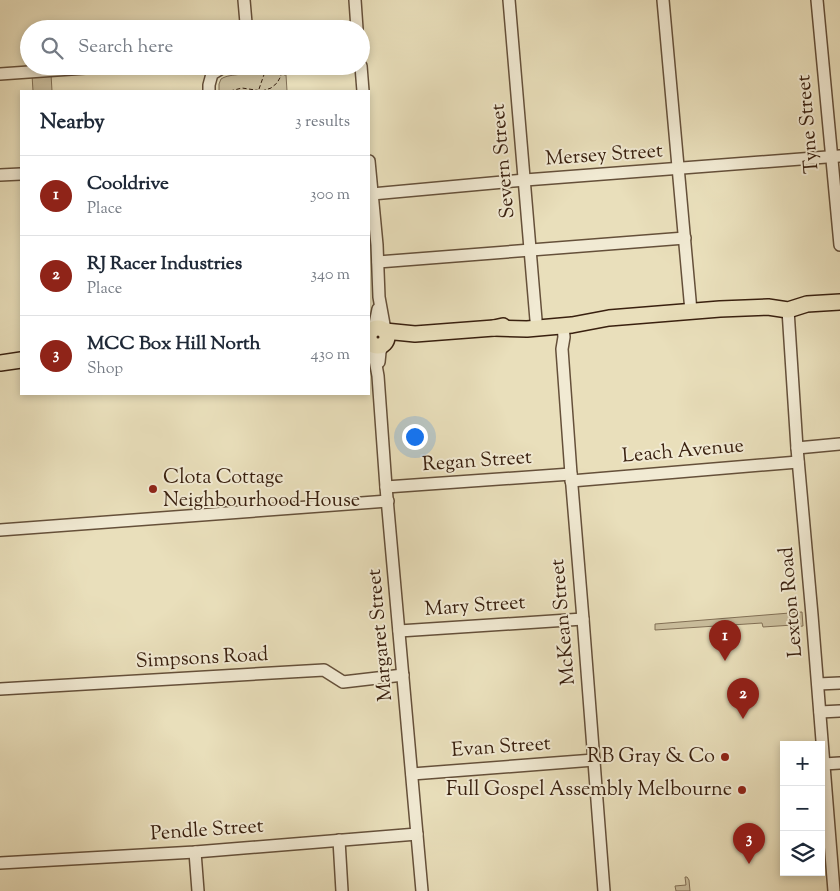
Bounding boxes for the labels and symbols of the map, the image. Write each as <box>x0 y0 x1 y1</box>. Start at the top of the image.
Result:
street label: Tyne Street <box>790 73 828 175</box>
street label: Severn Street <box>485 102 523 220</box>
street label: Mersey Street <box>544 137 664 175</box>
your location <box>402 424 428 450</box>
street label: Leach Avenue <box>621 432 745 472</box>
street label: Regan Street <box>421 444 533 480</box>
place label: Clota Cottage Neighbourhood House <box>163 464 360 516</box>
marker: Clota Cottage Neighbourhood House <box>147 483 159 495</box>
street label: Lexton Road <box>773 546 811 658</box>
street label: McKean Street <box>544 557 584 687</box>
street label: Margaret Street <box>361 567 401 703</box>
street label: Mary Street <box>424 589 526 625</box>
pin: 1 <box>709 620 741 661</box>
street label: Simpsons Road <box>135 641 269 677</box>
pin: 2 <box>727 678 759 719</box>
street label: Evan Street <box>450 730 552 766</box>
place label: RB Gray & Co <box>587 743 715 772</box>
marker: RB Gray & Co <box>719 751 731 763</box>
place label: Full Gospel Assembly Melbourne <box>446 776 732 805</box>
marker: Full Gospel Assembly Melbourne <box>736 784 748 796</box>
street label: Pendle Street <box>149 813 265 849</box>
pin: 3 <box>733 823 765 864</box>

